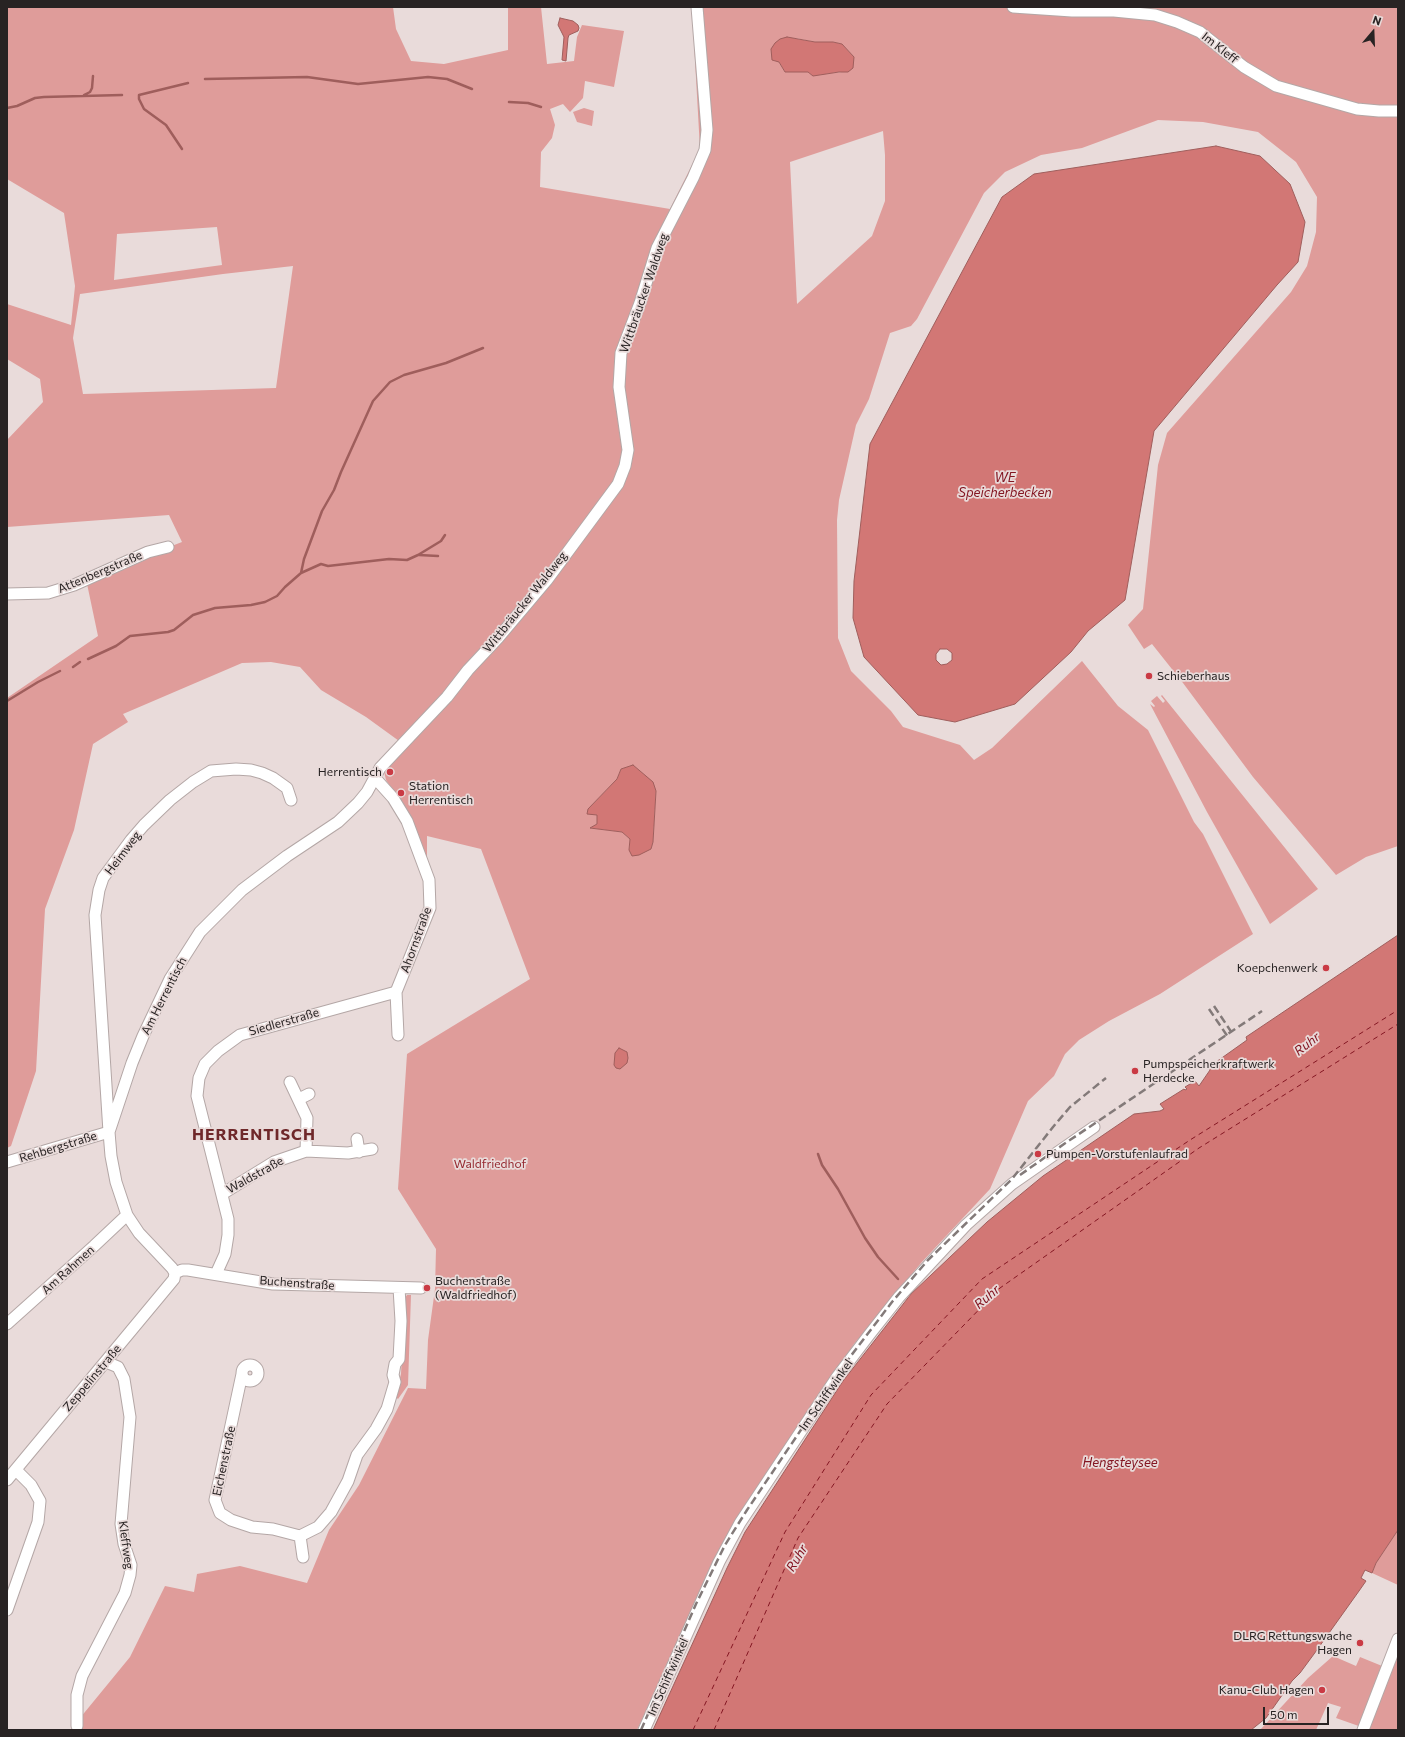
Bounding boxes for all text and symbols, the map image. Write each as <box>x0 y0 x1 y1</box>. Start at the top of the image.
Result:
north arrow <box>1353 12 1393 52</box>
text: N <box>1371 13 1383 28</box>
street label: Im Kleff <box>1199 29 1241 67</box>
street label: Wittbräucker Waldweg <box>617 231 671 355</box>
water label: WE Speicherbecken <box>958 470 1052 501</box>
street label: Attenbergstraße <box>56 548 144 596</box>
street label: Wittbräucker Waldweg <box>480 549 570 655</box>
place label: Schieberhaus <box>1157 669 1230 683</box>
marker: Schieberhaus <box>1144 671 1154 681</box>
place label: Herrentisch <box>318 765 382 779</box>
marker: Herrentisch <box>385 767 395 777</box>
place label: Station Herrentisch <box>409 779 473 807</box>
marker: Station Herrentisch <box>396 788 406 798</box>
street label: Heimweg <box>102 828 144 878</box>
street label: Ahornstraße <box>397 905 435 975</box>
street label: Am Herrentisch <box>138 955 190 1037</box>
place label: Koepchenwerk <box>1237 961 1318 975</box>
marker: Koepchenwerk <box>1321 963 1331 973</box>
street label: Siedlerstraße <box>247 1005 321 1039</box>
water label: Ruhr <box>1291 1029 1323 1059</box>
place label: Pumpspeicherkraftwerk Herdecke <box>1143 1057 1275 1085</box>
marker: Pumpspeicherkraftwerk Herdecke <box>1130 1066 1140 1076</box>
district label: HERRENTISCH <box>192 1125 316 1145</box>
street label: Rehbergstraße <box>17 1128 99 1166</box>
place label: Pumpen-Vorstufenlaufrad <box>1046 1147 1188 1161</box>
marker: Pumpen-Vorstufenlaufrad <box>1033 1149 1043 1159</box>
street label: Waldstraße <box>224 1153 286 1197</box>
park label: Waldfriedhof <box>454 1157 526 1171</box>
street label: Am Rahmen <box>39 1243 97 1297</box>
street label: Buchenstraße <box>259 1273 335 1293</box>
place label: Buchenstraße (Waldfriedhof) <box>435 1274 517 1302</box>
water label: Ruhr <box>971 1282 1003 1312</box>
marker: Buchenstraße (Waldfriedhof) <box>422 1283 432 1293</box>
street label: Zeppelinstraße <box>60 1342 124 1414</box>
street label: Im Schiffwinkel <box>796 1357 856 1433</box>
street label: Eichenstraße <box>210 1425 238 1497</box>
water label: Hengsteysee <box>1082 1455 1158 1471</box>
street label: Kleffweg <box>115 1520 137 1570</box>
water label: Ruhr <box>783 1542 811 1574</box>
place label: DLRG Rettungswache Hagen <box>1233 1629 1352 1657</box>
street label: Im Schiffwinkel <box>644 1636 692 1718</box>
marker: DLRG Rettungswache Hagen <box>1355 1638 1365 1648</box>
place label: Kanu-Club Hagen <box>1219 1683 1314 1697</box>
marker: Kanu-Club Hagen <box>1317 1685 1327 1695</box>
scale bar <box>1265 1699 1331 1725</box>
text: 50 m <box>1270 1707 1298 1721</box>

